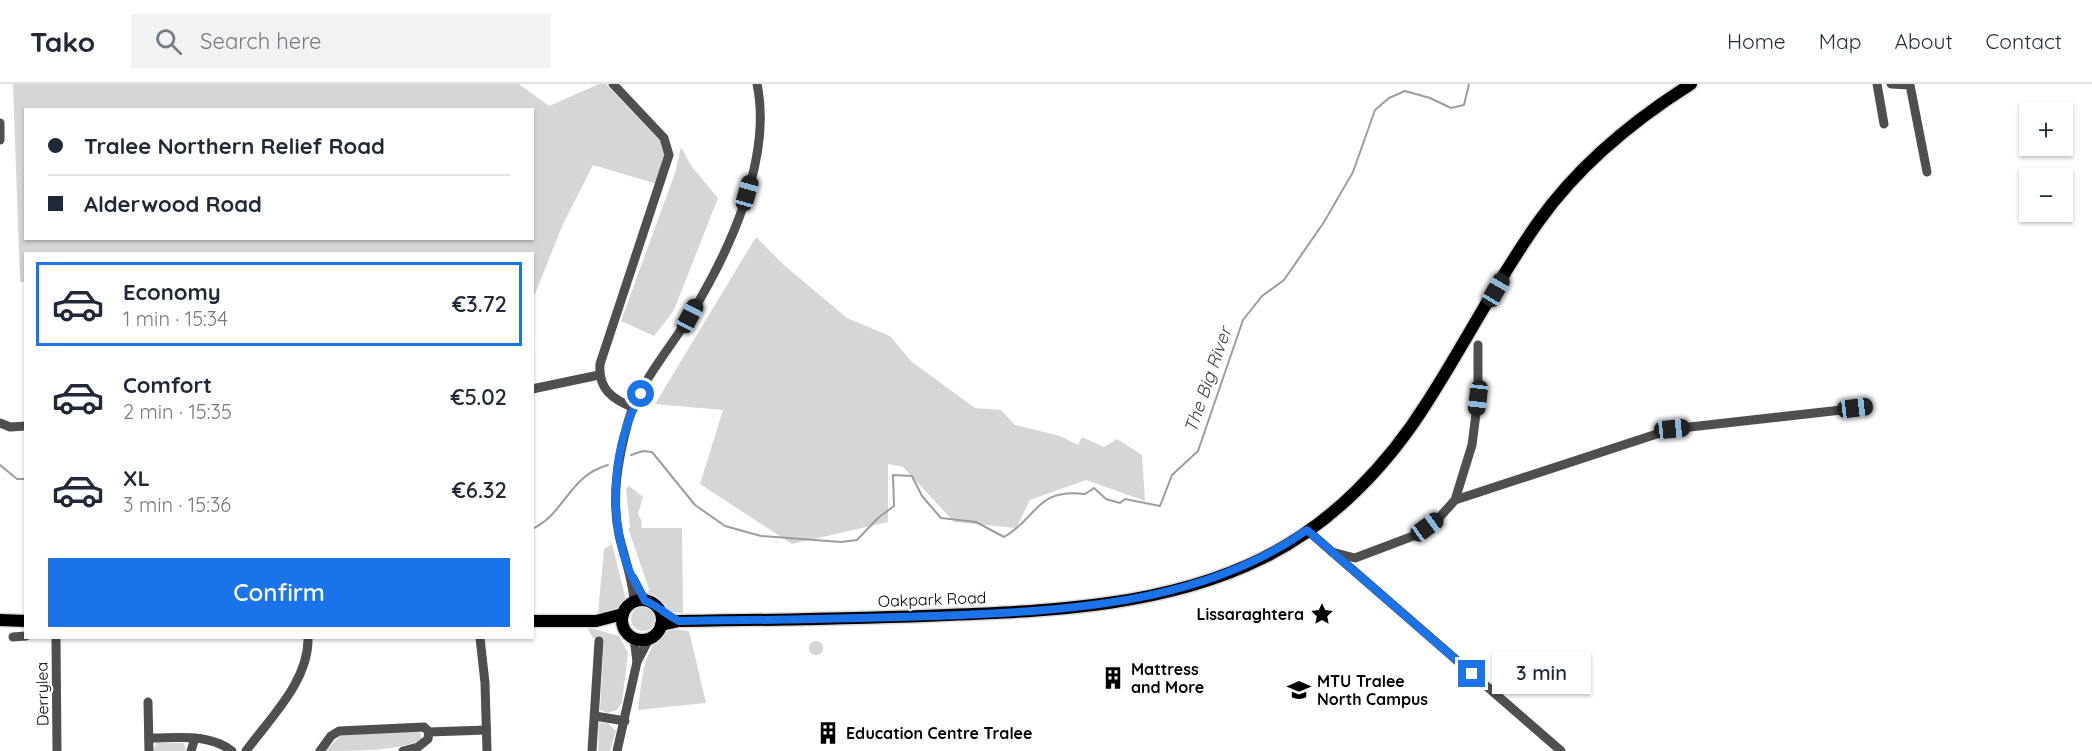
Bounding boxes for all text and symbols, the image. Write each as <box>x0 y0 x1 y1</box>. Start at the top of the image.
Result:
search box <box>131 14 551 68</box>
text: Tako <box>30 24 95 59</box>
icon: search <box>152 25 185 58</box>
text: Search here <box>200 27 322 55</box>
text: Home <box>1727 28 1786 54</box>
text: Map <box>1819 28 1862 54</box>
text: About <box>1895 28 1953 54</box>
text: Contact <box>1986 28 2062 54</box>
map controls <box>2019 102 2073 222</box>
button: + <box>2019 102 2073 156</box>
text: Tralee Northern Relief Road <box>84 132 385 160</box>
button: − <box>2019 168 2073 222</box>
car <box>733 173 761 213</box>
text: Alderwood Road <box>84 190 262 218</box>
car <box>1479 270 1513 310</box>
icon: car <box>51 277 105 331</box>
text: Economy <box>123 278 221 306</box>
text: €3.72 <box>452 290 507 318</box>
car <box>674 296 706 336</box>
text: 1 min · 15:34 <box>123 306 228 331</box>
water label: The Big River <box>1179 322 1237 436</box>
icon: car <box>51 370 105 424</box>
text: Comfort <box>123 371 212 399</box>
car <box>1467 379 1489 417</box>
route start <box>627 380 654 407</box>
text: €5.02 <box>450 383 507 411</box>
car <box>1836 397 1874 419</box>
text: 2 min · 15:35 <box>123 399 232 424</box>
car <box>1653 418 1691 440</box>
icon: car <box>51 463 105 517</box>
text: XL <box>123 464 150 492</box>
text: €6.32 <box>452 476 507 504</box>
text: 3 min · 15:36 <box>123 492 231 517</box>
car <box>1407 509 1447 545</box>
button: Confirm <box>48 558 510 627</box>
street label: Oakpark Road <box>877 587 987 611</box>
place icon: Lissaraghtera <box>1309 601 1335 627</box>
place label: Lissaraghtera <box>1197 604 1304 624</box>
callout: 3 min <box>1493 653 1592 695</box>
place label: Mattress and More <box>1131 659 1204 697</box>
route end <box>1458 660 1485 687</box>
text: 3 min <box>1516 660 1567 685</box>
street label: Derrylea <box>31 662 53 726</box>
building icon: Mattress and More <box>1100 665 1126 691</box>
place label: MTU Tralee North Campus <box>1317 671 1428 709</box>
school or university icon: MTU Tralee North Campus <box>1286 677 1312 703</box>
building icon: Education Centre Tralee <box>815 720 841 746</box>
place label: Education Centre Tralee <box>846 723 1032 743</box>

